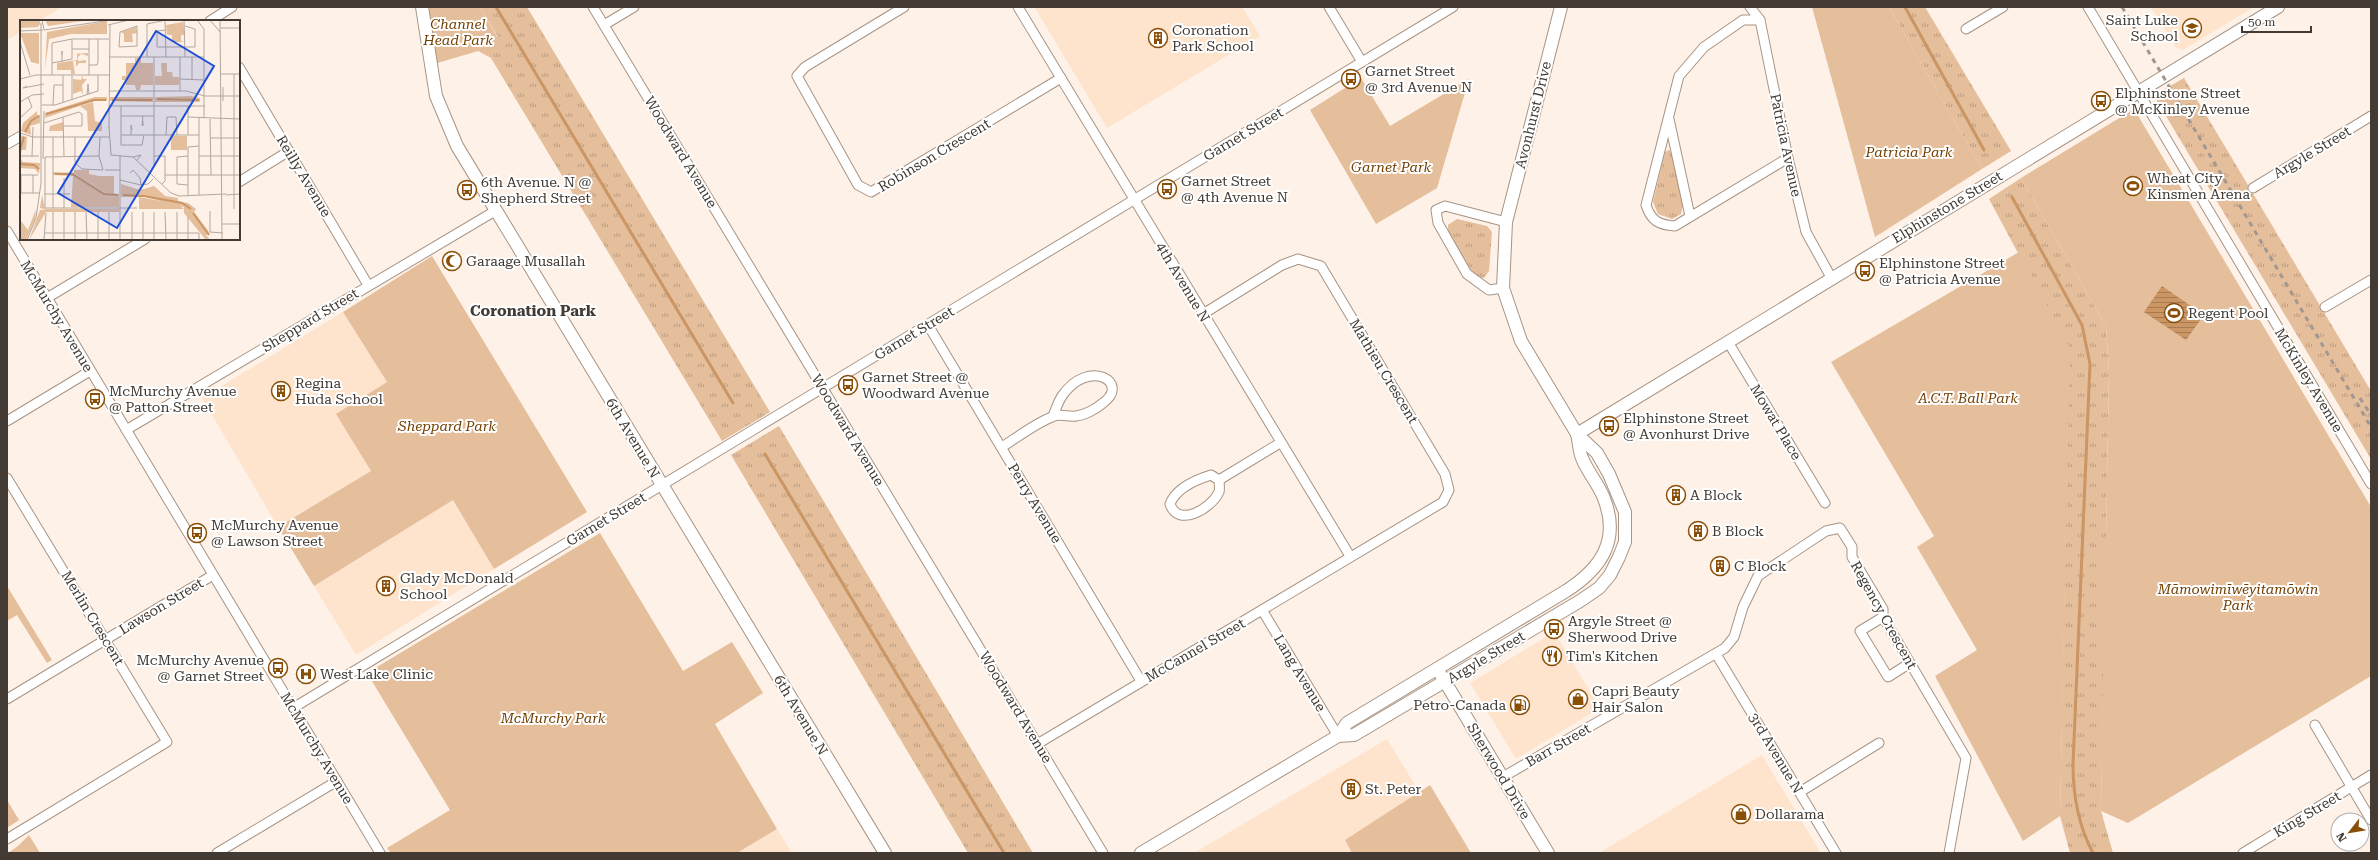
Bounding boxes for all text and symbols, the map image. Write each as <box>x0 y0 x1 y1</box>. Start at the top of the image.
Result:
scale bar <box>2242 8 2311 34</box>
place label: Saint Luke School <box>2106 12 2179 44</box>
text: 50 m <box>2248 15 2275 29</box>
park label: Channel Head Park <box>422 16 493 48</box>
school or university icon: Saint Luke School <box>2181 17 2203 39</box>
inset map <box>20 20 240 240</box>
place label: Coronation Park School <box>1172 22 1254 54</box>
building icon: Coronation Park School <box>1147 27 1169 49</box>
street label: Avonhurst Drive <box>1512 59 1554 170</box>
place label: Garnet Street @ 3rd Avenue N <box>1365 63 1472 95</box>
bus stop icon: Garnet Street @ 3rd Avenue N <box>1340 68 1362 90</box>
place label: Elphinstone Street @ McKinley Avenue <box>2115 85 2250 117</box>
bus stop icon: Elphinstone Street @ McKinley Avenue <box>2090 90 2112 112</box>
street label: Patricia Avenue <box>1767 92 1805 198</box>
street label: Woodward Avenue <box>641 93 721 211</box>
street label: Garnet Street <box>1200 104 1286 164</box>
street label: Robinson Crescent <box>875 115 993 195</box>
street label: Argyle Street <box>2270 123 2354 181</box>
street label: Reilly Avenue <box>273 132 335 220</box>
park label: Patricia Park <box>1865 144 1953 160</box>
park label: Garnet Park <box>1351 159 1431 175</box>
street label: Elphinstone Street <box>1889 168 2005 246</box>
place label: Wheat City Kinsmen Arena <box>2147 170 2250 202</box>
place label: Garnet Street @ 4th Avenue N <box>1181 173 1288 205</box>
place label: 6th Avenue. N @ Shepherd Street <box>481 174 591 206</box>
sports icon: Wheat City Kinsmen Arena <box>2122 175 2144 197</box>
bus stop icon: Garnet Street @ 4th Avenue N <box>1156 178 1178 200</box>
bus stop icon: 6th Avenue. N @ Shepherd Street <box>456 179 478 201</box>
street label: 4th Avenue N <box>1153 239 1213 325</box>
mosque icon: Garaage Musallah <box>441 250 463 272</box>
place label: Garaage Musallah <box>466 253 586 269</box>
place label: Elphinstone Street @ Patricia Avenue <box>1879 255 2005 287</box>
street label: McMurchy Avenue <box>17 257 97 375</box>
bus stop icon: Elphinstone Street @ Patricia Avenue <box>1854 260 1876 282</box>
street label: Sheppard Street <box>259 285 361 355</box>
district label: Coronation Park <box>470 302 597 320</box>
sports icon: Regent Pool <box>2163 302 2185 324</box>
street label: Garnet Street <box>871 303 957 363</box>
place label: Regent Pool <box>2188 305 2269 321</box>
street label: Mathieu Crescent <box>1346 316 1422 426</box>
street label: McKinley Avenue <box>2272 325 2347 435</box>
place label: Garnet Street @ Woodward Avenue <box>862 369 989 401</box>
street label: Woodward Avenue <box>808 371 888 489</box>
bus stop icon: Garnet Street @ Woodward Avenue <box>837 374 859 396</box>
place label: Regina Huda School <box>295 375 383 407</box>
building icon: Regina Huda School <box>270 380 292 402</box>
street label: Mowat Place <box>1747 381 1805 463</box>
place label: McMurchy Avenue @ Patton Street <box>109 383 237 415</box>
bus stop icon: McMurchy Avenue @ Patton Street <box>84 388 106 410</box>
park label: A.C.T. Ball Park <box>1917 390 2018 406</box>
street label: 6th Avenue N <box>603 395 663 481</box>
place label: Elphinstone Street @ Avonhurst Drive <box>1623 410 1750 442</box>
bus stop icon: Elphinstone Street @ Avonhurst Drive <box>1598 415 1620 437</box>
park label: Sheppard Park <box>397 418 496 434</box>
street label: Perry Avenue <box>1005 460 1065 546</box>
building icon: A Block <box>1665 484 1687 506</box>
place label: A Block <box>1690 487 1742 503</box>
street label: Garnet Street <box>563 489 649 549</box>
place label: McMurchy Avenue @ Lawson Street <box>211 517 339 549</box>
building icon: B Block <box>1687 520 1709 542</box>
bus stop icon: McMurchy Avenue @ Lawson Street <box>186 522 208 544</box>
place label: B Block <box>1712 523 1764 539</box>
building icon: C Block <box>1709 555 1731 577</box>
place label: C Block <box>1734 558 1787 574</box>
street label: Regency Crescent <box>1848 558 1920 672</box>
street label: Merlin Crescent <box>58 568 128 668</box>
place label: Glady McDonald School <box>400 570 514 602</box>
street label: Lawson Street <box>116 575 206 637</box>
building icon: Glady McDonald School <box>375 575 397 597</box>
park label: Māmowimīwēyitamōwin Park <box>2157 581 2319 613</box>
place label: Argyle Street @ Sherwood Drive <box>1568 613 1677 645</box>
street label: McCannel Street <box>1142 615 1248 685</box>
bus stop icon: Argyle Street @ Sherwood Drive <box>1543 618 1565 640</box>
street label: Argyle Street <box>1444 628 1528 686</box>
street label: Lang Avenue <box>1271 632 1329 715</box>
restaurant icon: Tim's Kitchen <box>1541 645 1563 667</box>
street label: Woodward Avenue <box>976 648 1056 766</box>
place label: Tim's Kitchen <box>1566 648 1658 664</box>
place label: McMurchy Avenue @ Garnet Street <box>137 652 264 684</box>
bus stop icon: McMurchy Avenue @ Garnet Street <box>267 657 289 679</box>
hospital icon: West Lake Clinic <box>295 663 317 685</box>
place label: West Lake Clinic <box>320 666 433 682</box>
street label: 6th Avenue N <box>771 672 831 758</box>
place label: Capri Beauty Hair Salon <box>1592 683 1680 715</box>
shop icon: Capri Beauty Hair Salon <box>1567 688 1589 710</box>
street label: McMurchy Avenue <box>277 689 357 807</box>
fuel station icon: Petro-Canada <box>1509 694 1531 716</box>
place label: Petro-Canada <box>1413 697 1506 713</box>
park label: McMurchy Park <box>500 710 606 726</box>
street label: 3rd Avenue N <box>1746 710 1806 796</box>
street label: Sherwood Drive <box>1464 720 1534 822</box>
street label: Barr Street <box>1523 720 1593 770</box>
building icon: St. Peter <box>1340 778 1362 800</box>
place label: St. Peter <box>1365 781 1421 797</box>
street label: King Street <box>2271 788 2343 840</box>
shop icon: Dollarama <box>1730 803 1752 825</box>
place label: Dollarama <box>1755 806 1825 822</box>
north arrow <box>2330 812 2370 852</box>
text: N <box>2334 829 2350 844</box>

